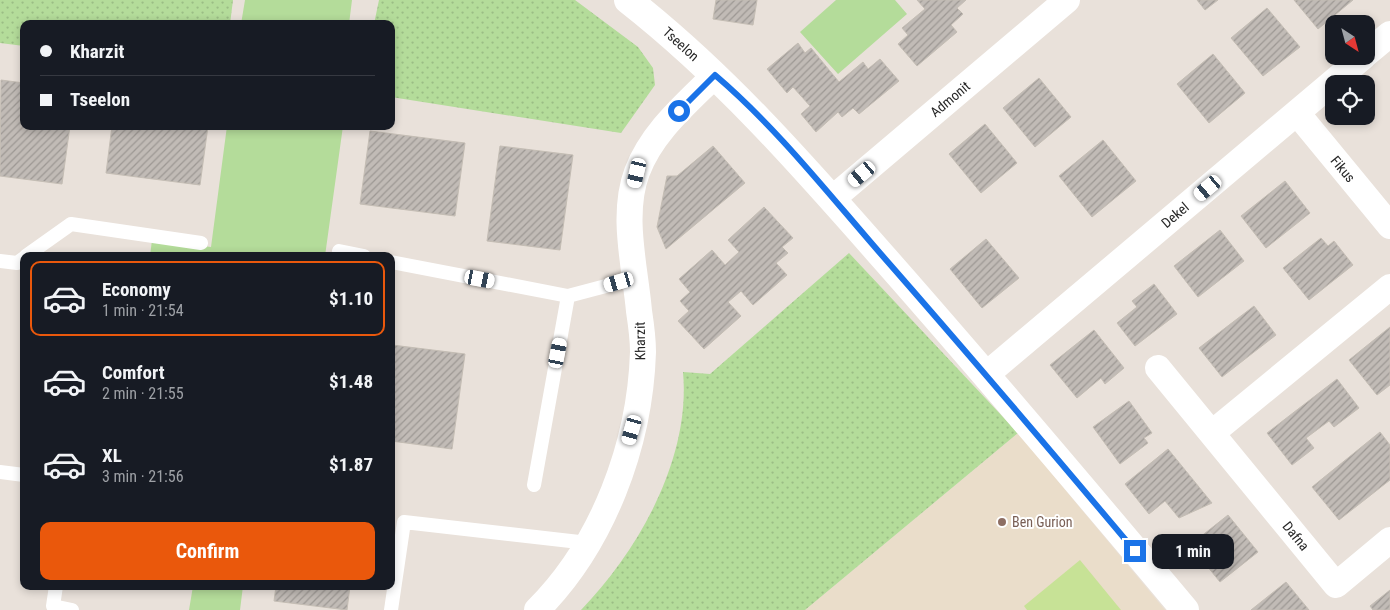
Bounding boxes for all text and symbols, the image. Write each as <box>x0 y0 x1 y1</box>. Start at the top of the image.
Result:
north arrow <box>1325 15 1375 65</box>
map controls <box>1325 15 1375 125</box>
street label: Tseelon <box>660 24 702 64</box>
text: Kharzit <box>70 40 124 63</box>
button: locate <box>1325 75 1375 125</box>
street label: Admonit <box>927 78 973 120</box>
text: Tseelon <box>70 88 130 111</box>
route start <box>668 100 690 122</box>
street label: Fikus <box>1327 153 1359 185</box>
car <box>626 157 647 189</box>
car <box>845 159 878 189</box>
car <box>1191 173 1224 203</box>
street label: Dekel <box>1158 199 1192 231</box>
car <box>463 269 496 289</box>
car <box>602 271 635 293</box>
icon: car <box>42 276 87 321</box>
text: Economy <box>102 278 171 301</box>
text: $1.10 <box>329 287 373 310</box>
text: 1 min · 21:54 <box>102 301 184 320</box>
street label: Kharzit <box>632 321 648 361</box>
car <box>547 337 568 369</box>
icon: car <box>42 359 87 404</box>
text: Comfort <box>102 361 165 384</box>
text: $1.48 <box>329 370 373 393</box>
text: 2 min · 21:55 <box>102 384 184 403</box>
car <box>620 414 643 446</box>
icon: car <box>42 442 87 487</box>
text: XL <box>102 444 122 467</box>
text: $1.87 <box>329 453 373 476</box>
text: 3 min · 21:56 <box>102 467 184 486</box>
place label: Ben Gurion <box>1012 514 1073 530</box>
marker: Ben Gurion <box>996 516 1008 528</box>
street label: Dafna <box>1280 518 1312 554</box>
button: Confirm <box>40 522 375 580</box>
callout: 1 min <box>1152 534 1235 568</box>
route end <box>1124 540 1146 562</box>
text: 1 min <box>1175 542 1211 561</box>

